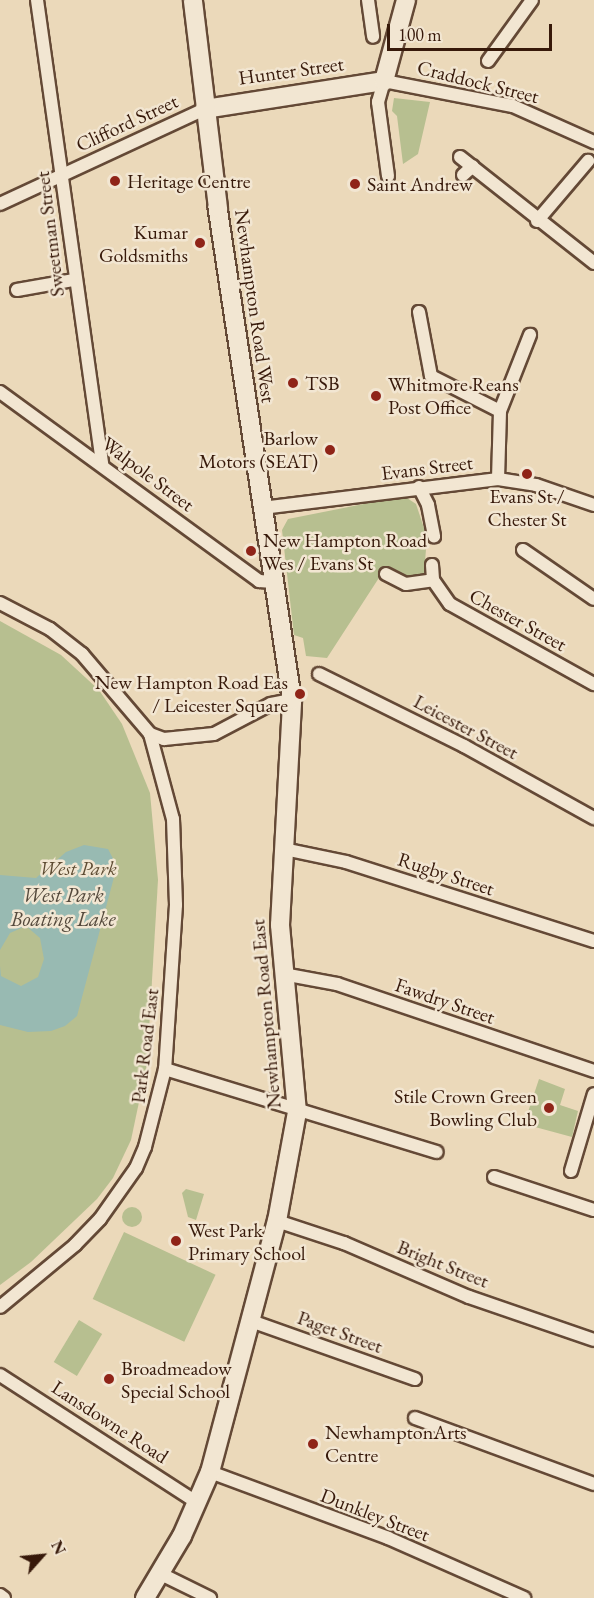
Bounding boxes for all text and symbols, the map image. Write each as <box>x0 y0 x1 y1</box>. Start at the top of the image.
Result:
scale bar <box>390 12 555 50</box>
text: 100 m <box>398 23 442 46</box>
street label: Hunter Street <box>237 52 345 90</box>
street label: Craddock Street <box>415 55 541 109</box>
street label: Clifford Street <box>72 89 182 157</box>
place label: Heritage Centre <box>127 169 251 193</box>
street label: Sweetman Street <box>30 170 70 298</box>
place label: Saint Andrew <box>367 172 473 196</box>
marker: Heritage Centre <box>108 174 122 188</box>
marker: Saint Andrew <box>348 177 362 191</box>
street label: Newhampton Road West <box>230 208 280 404</box>
place label: Kumar Goldsmiths <box>99 220 188 267</box>
marker: Kumar Goldsmiths <box>193 236 207 250</box>
place label: TSB <box>305 371 339 395</box>
place label: Whitmore Reans Post Office <box>388 372 519 419</box>
marker: TSB <box>286 376 300 390</box>
marker: Whitmore Reans Post Office <box>369 389 383 403</box>
place label: Barlow Motors (SEAT) <box>199 426 318 473</box>
street label: Walpole Street <box>97 431 199 517</box>
marker: Barlow Motors (SEAT) <box>323 443 337 457</box>
street label: Evans Street <box>380 450 474 486</box>
marker: Evans St / Chester St <box>520 467 534 481</box>
place label: Evans St / Chester St <box>487 484 567 531</box>
place label: New Hampton Road Wes / Evans St <box>263 528 427 575</box>
marker: New Hampton Road Wes / Evans St <box>244 544 258 558</box>
street label: Chester Street <box>465 583 571 657</box>
place label: New Hampton Road Eas / Leicester Square <box>95 670 288 717</box>
marker: New Hampton Road Eas / Leicester Square <box>293 687 307 701</box>
street label: Leicester Street <box>410 689 522 765</box>
street label: Rugby Street <box>395 847 497 901</box>
park label: West Park <box>39 856 117 880</box>
water label: West Park Boating Lake <box>10 882 116 932</box>
street label: Newhampton Road East <box>246 918 286 1110</box>
street label: Fawdry Street <box>392 973 498 1029</box>
street label: Park Road East <box>126 987 164 1105</box>
place label: Stile Crown Green Bowling Club <box>394 1084 537 1131</box>
marker: Stile Crown Green Bowling Club <box>542 1101 556 1115</box>
place label: West Park Primary School <box>188 1218 306 1265</box>
marker: West Park Primary School <box>169 1234 183 1248</box>
street label: Bright Street <box>394 1235 492 1293</box>
street label: Paget Street <box>294 1306 386 1358</box>
place label: Broadmeadow Special School <box>121 1356 232 1403</box>
marker: Broadmeadow Special School <box>102 1372 116 1386</box>
street label: Lansdowne Road <box>47 1375 173 1469</box>
place label: NewhamptonArts Centre <box>325 1420 467 1467</box>
marker: NewhamptonArts Centre <box>306 1437 320 1451</box>
street label: Dunkley Street <box>317 1483 433 1547</box>
north arrow <box>12 1526 72 1586</box>
text: N <box>46 1537 71 1558</box>

